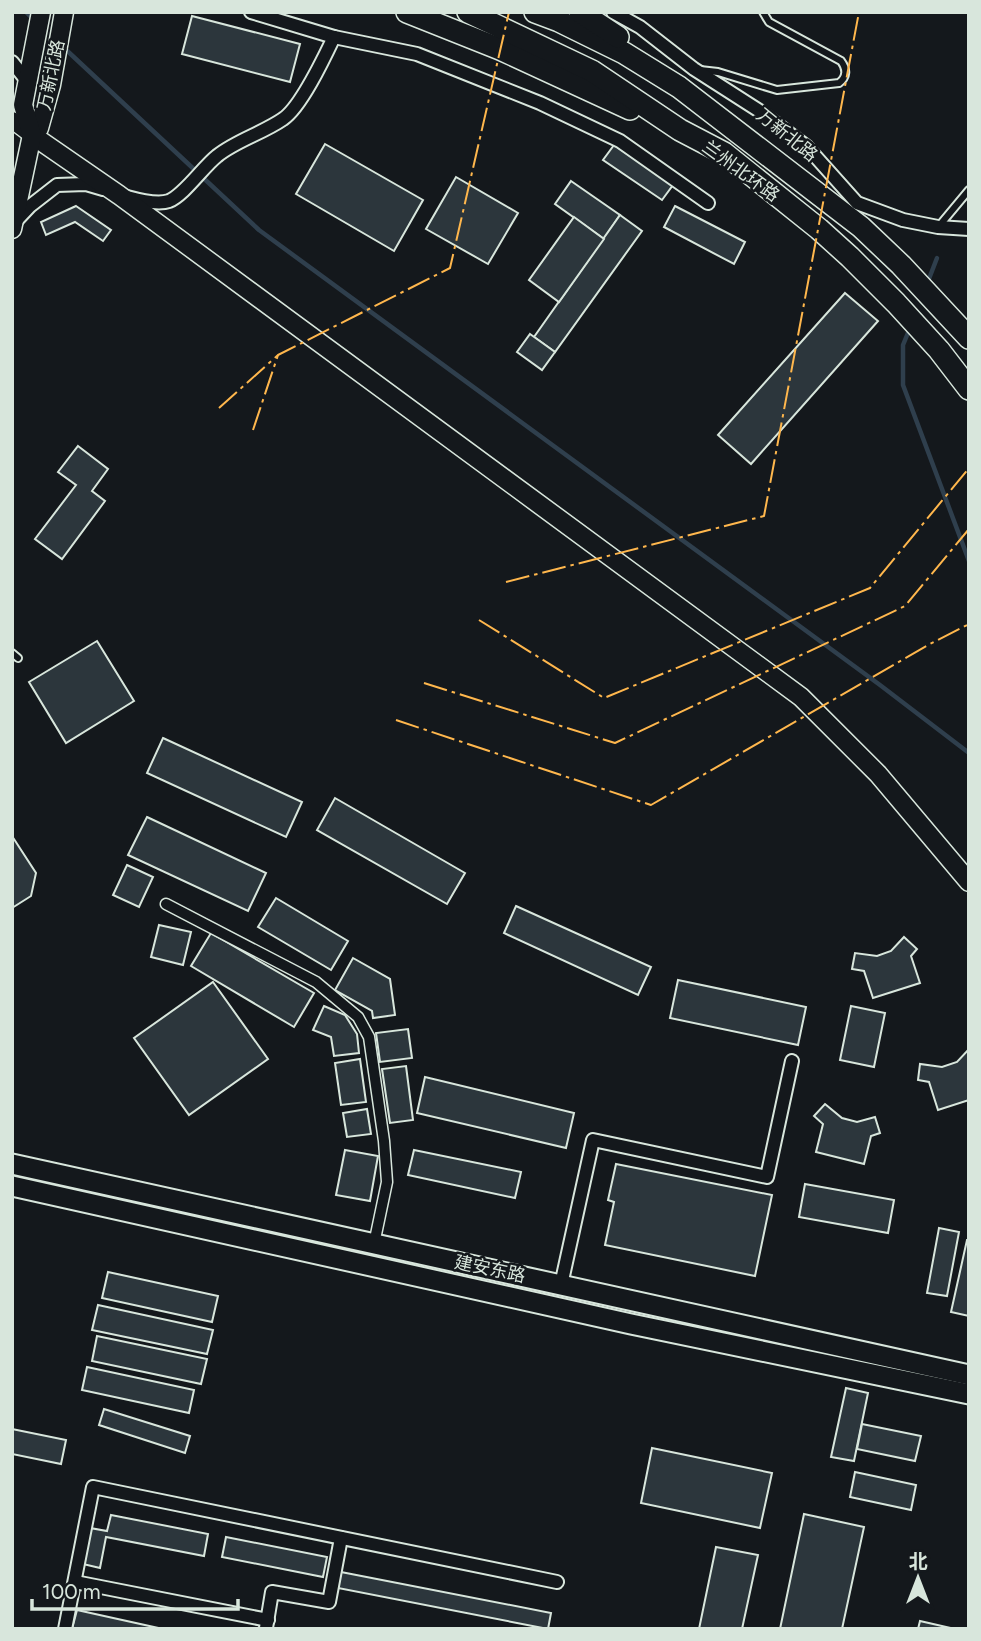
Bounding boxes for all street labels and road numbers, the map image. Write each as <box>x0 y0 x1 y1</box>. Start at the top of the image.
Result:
street label: 万新北路 <box>33 37 69 113</box>
street label: 万新北路 <box>752 104 822 166</box>
street label: 兰州北环路 <box>698 136 784 206</box>
street label: 建安东路 <box>452 1251 528 1287</box>

